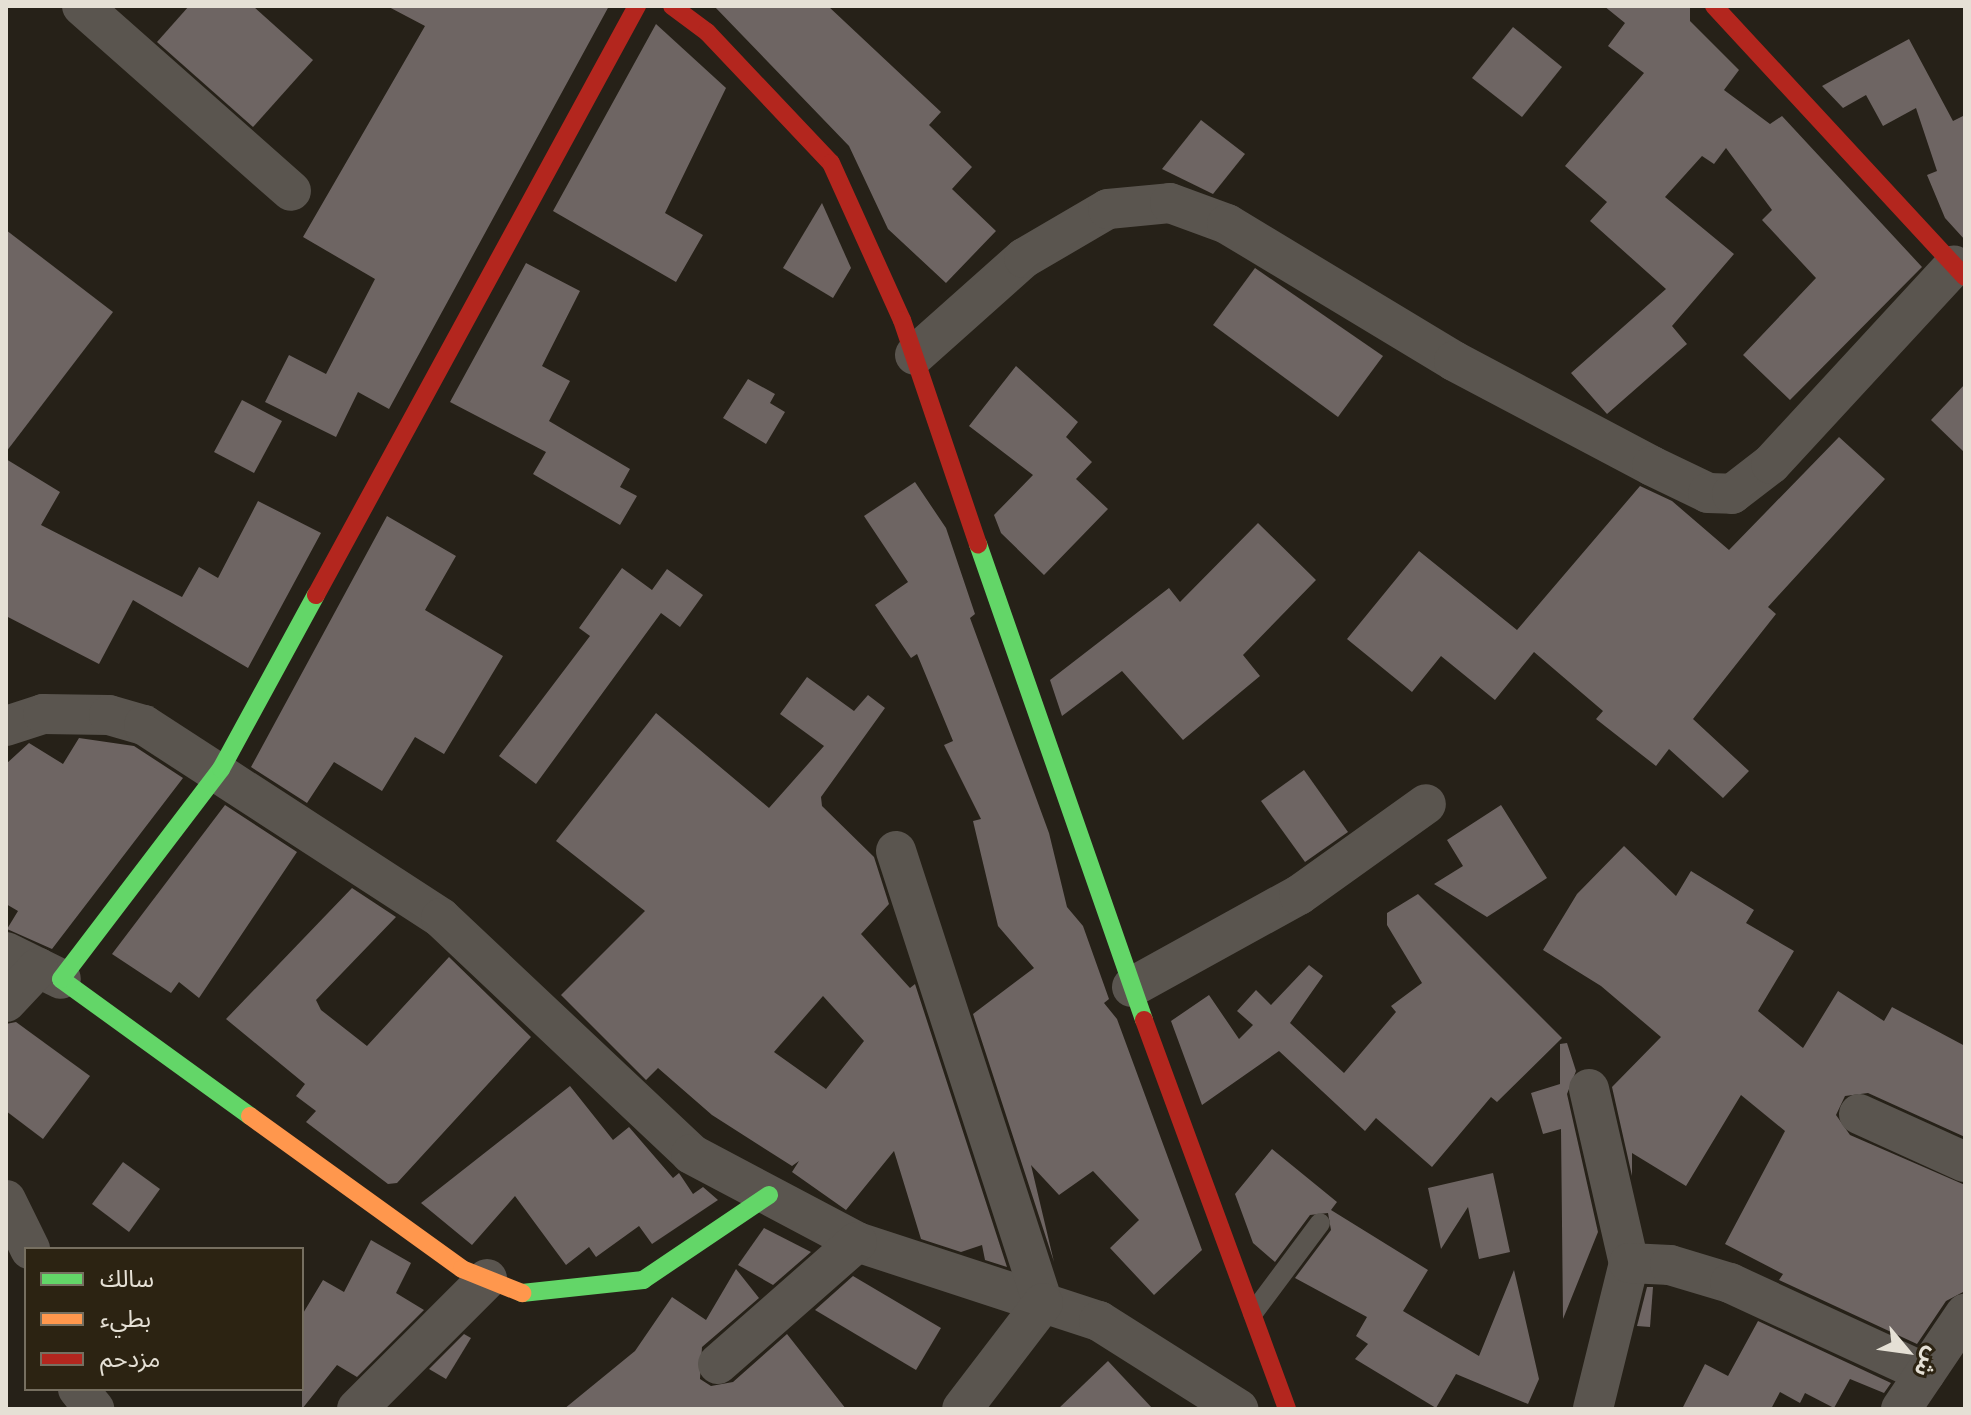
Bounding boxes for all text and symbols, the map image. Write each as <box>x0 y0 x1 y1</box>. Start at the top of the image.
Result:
legend <box>24 1247 304 1391</box>
text: سالك <box>100 1263 154 1292</box>
text: بطيء <box>100 1303 151 1332</box>
north arrow <box>1867 1311 1947 1391</box>
text: مزدحم <box>100 1343 160 1372</box>
text: ش <box>1909 1343 1948 1383</box>

